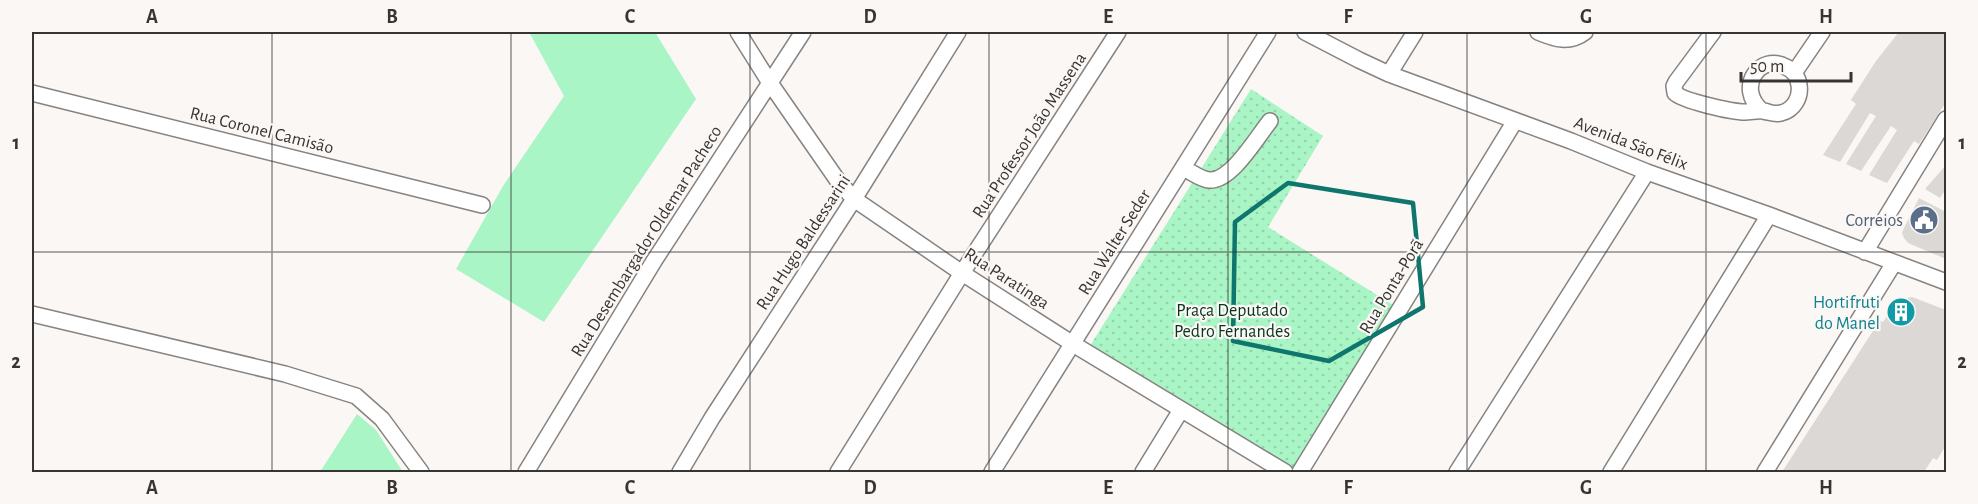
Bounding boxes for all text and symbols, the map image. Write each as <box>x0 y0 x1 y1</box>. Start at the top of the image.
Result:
text: A <box>146 7 158 27</box>
text: B <box>386 7 398 27</box>
text: C <box>625 7 636 27</box>
text: D <box>863 7 877 27</box>
text: E <box>1103 7 1113 27</box>
text: F <box>1343 7 1353 27</box>
text: G <box>1580 7 1592 27</box>
text: H <box>1819 7 1833 27</box>
scale bar <box>1741 45 1850 83</box>
street label: Rua Professor João Massena <box>970 50 1090 222</box>
text: 50 m <box>1750 58 1784 76</box>
street label: Rua Coronel Camisão <box>188 104 336 158</box>
street label: Avenida São Félix <box>1571 114 1690 174</box>
street label: Rua Desembargador Oldemar Pacheco <box>568 123 726 360</box>
text: 1 <box>12 133 20 153</box>
text: 1 <box>1958 133 1966 153</box>
street label: Rua Hugo Baldessarini <box>753 172 854 313</box>
street label: Rua Walter Seder <box>1075 187 1154 298</box>
public building icon: Correios <box>1908 204 1940 236</box>
place label: Correios <box>1846 212 1903 230</box>
street label: Rua Ponta-Porã <box>1357 236 1427 337</box>
street label: Rua Paratinga <box>961 245 1052 313</box>
place label: Hortifruti do Manel <box>1813 294 1880 333</box>
building icon: Hortifruti do Manel <box>1885 296 1917 328</box>
park label: Praça Deputado Pedro Fernandes <box>1174 302 1290 341</box>
text: 2 <box>11 352 21 372</box>
text: 2 <box>1957 352 1967 372</box>
text: A <box>146 478 158 498</box>
text: B <box>386 478 398 498</box>
text: C <box>625 478 636 498</box>
text: D <box>863 478 877 498</box>
text: E <box>1103 478 1113 498</box>
text: F <box>1343 478 1353 498</box>
text: G <box>1580 478 1592 498</box>
text: H <box>1819 478 1833 498</box>

